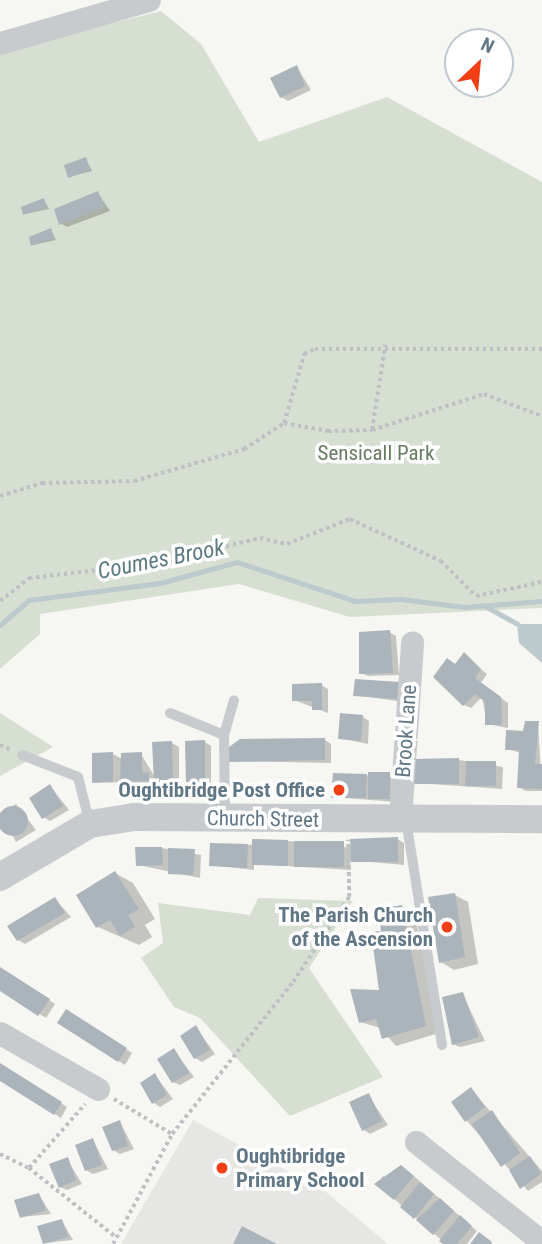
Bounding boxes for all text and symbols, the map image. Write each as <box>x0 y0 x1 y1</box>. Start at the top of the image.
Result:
north arrow <box>444 28 514 98</box>
text: N <box>477 33 498 58</box>
park label: Sensicall Park <box>318 440 434 466</box>
water label: Coumes Brook <box>95 534 227 586</box>
street label: Brook Lane <box>390 684 422 778</box>
place label: Oughtibridge Post Office <box>118 777 325 803</box>
marker: Oughtibridge Post Office <box>331 782 347 798</box>
street label: Church Street <box>207 805 319 833</box>
place label: The Parish Church of the Ascension <box>278 902 433 952</box>
marker: The Parish Church of the Ascension <box>439 919 455 935</box>
place label: Oughtibridge Primary School <box>236 1143 364 1193</box>
marker: Oughtibridge Primary School <box>214 1160 230 1176</box>

